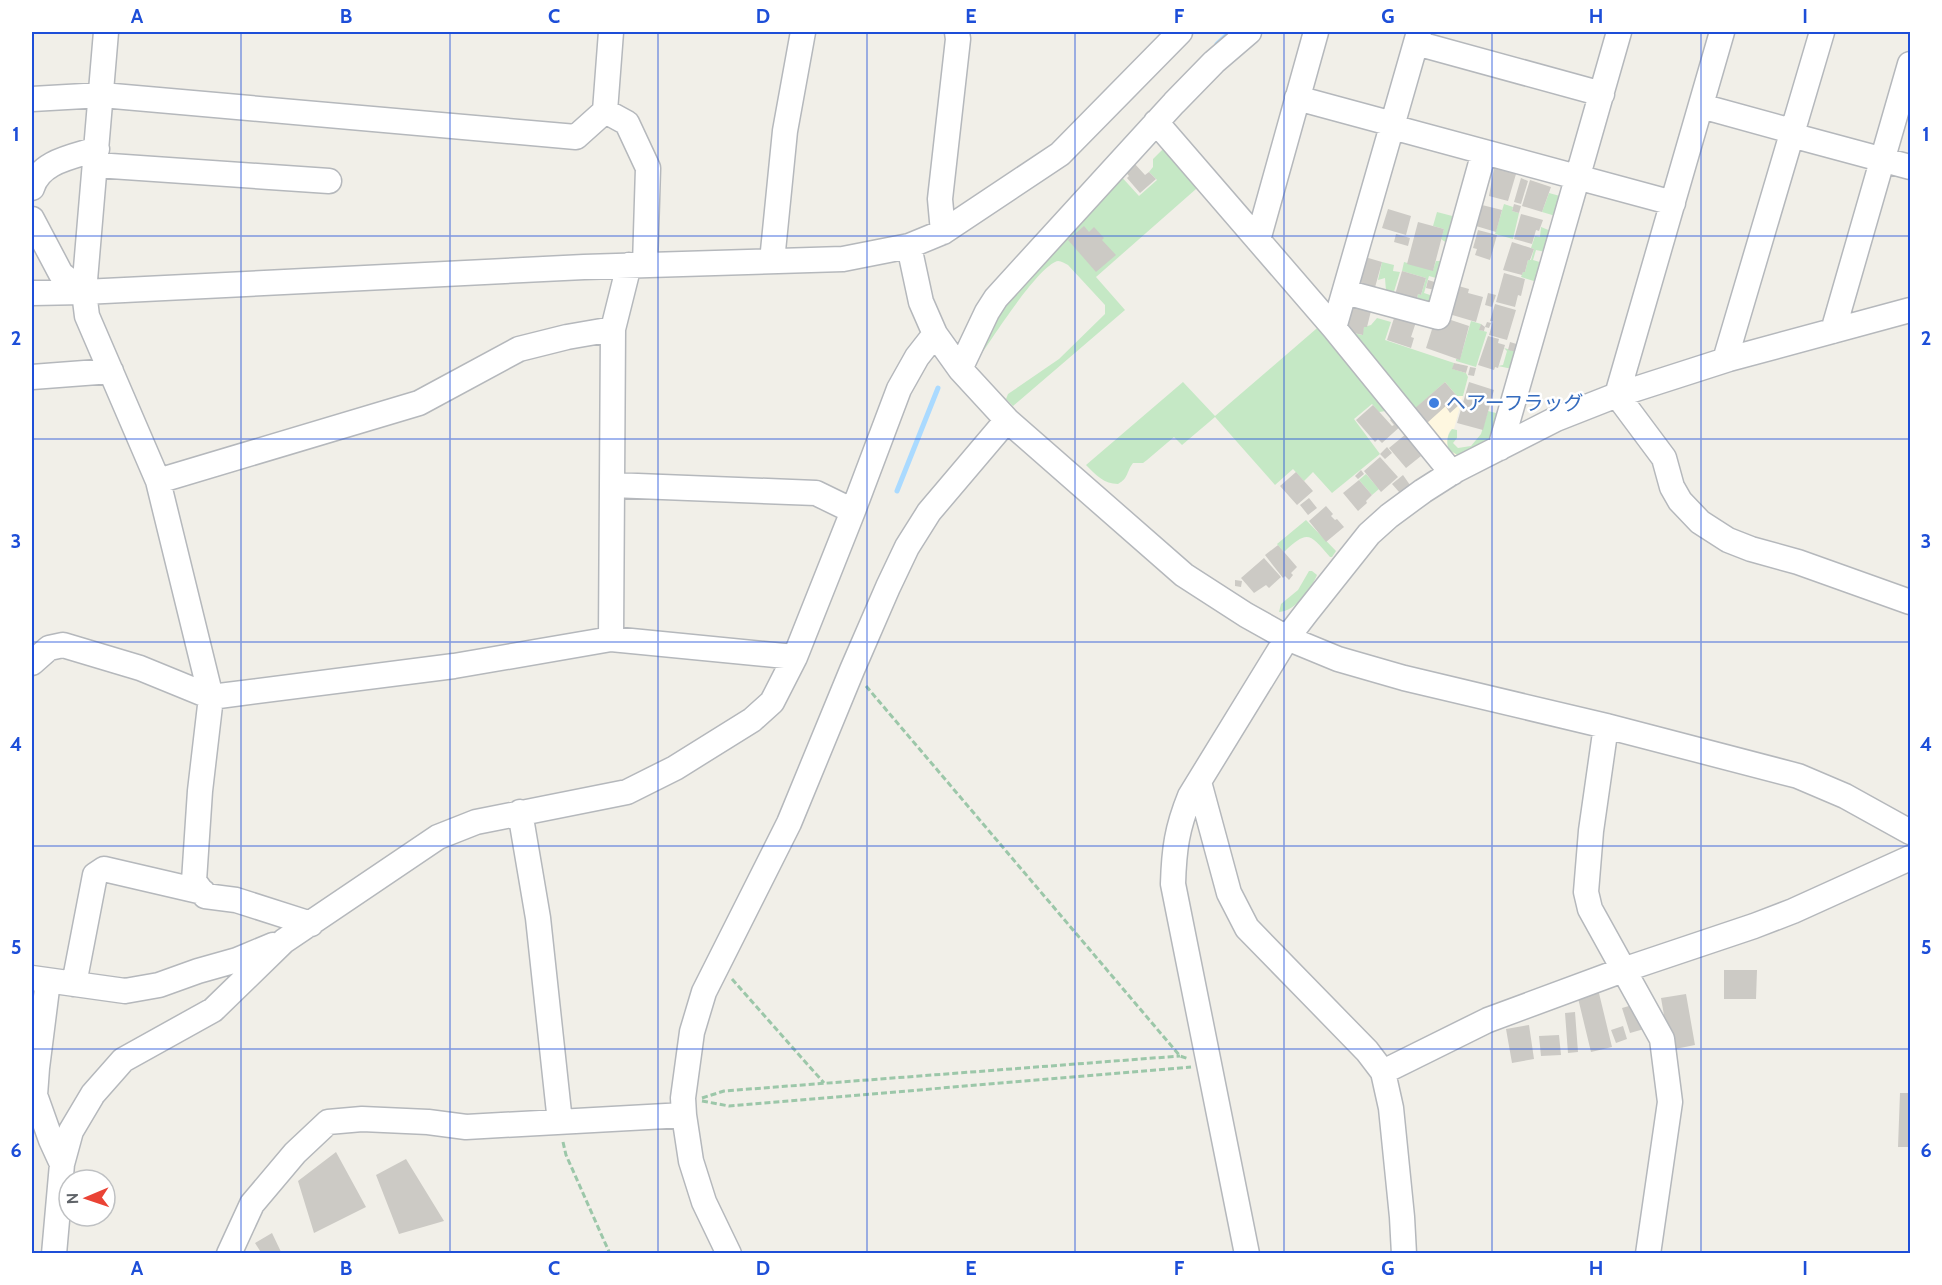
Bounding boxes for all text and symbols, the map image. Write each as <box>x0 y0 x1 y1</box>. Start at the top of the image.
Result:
text: A <box>131 4 144 28</box>
text: B <box>340 4 352 28</box>
text: C <box>548 4 560 28</box>
text: D <box>756 4 770 28</box>
text: E <box>965 4 977 28</box>
text: F <box>1174 4 1185 28</box>
text: G <box>1381 4 1395 28</box>
text: H <box>1589 4 1603 28</box>
text: I <box>1802 4 1808 28</box>
text: 1 <box>12 122 20 146</box>
text: 1 <box>1922 122 1930 146</box>
text: 2 <box>11 326 21 350</box>
text: 2 <box>1921 326 1931 350</box>
place label: ヘアーフラッグ <box>1446 391 1584 415</box>
marker: ヘアーフラッグ <box>1427 396 1441 410</box>
text: 3 <box>11 529 21 553</box>
text: 3 <box>1921 529 1931 553</box>
text: 4 <box>10 732 22 756</box>
text: 4 <box>1920 732 1932 756</box>
text: 5 <box>11 935 21 959</box>
text: 5 <box>1921 935 1931 959</box>
text: 6 <box>10 1138 22 1162</box>
text: 6 <box>1920 1138 1932 1162</box>
north arrow <box>57 1168 117 1228</box>
text: N <box>63 1193 82 1204</box>
text: A <box>131 1256 144 1280</box>
text: B <box>340 1256 352 1280</box>
text: C <box>548 1256 560 1280</box>
text: D <box>756 1256 770 1280</box>
text: E <box>965 1256 977 1280</box>
text: F <box>1174 1256 1185 1280</box>
text: G <box>1381 1256 1395 1280</box>
text: H <box>1589 1256 1603 1280</box>
text: I <box>1802 1256 1808 1280</box>

